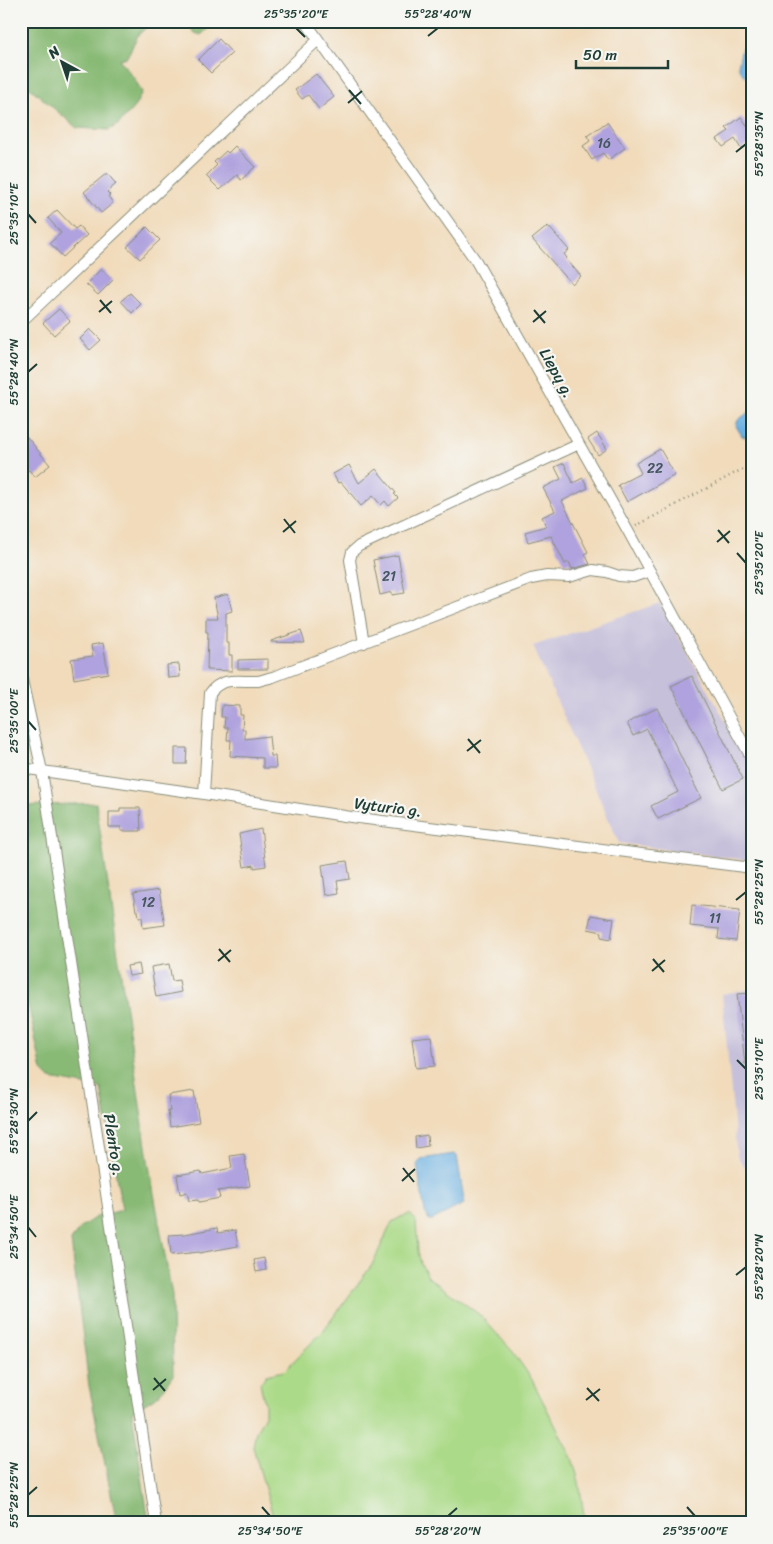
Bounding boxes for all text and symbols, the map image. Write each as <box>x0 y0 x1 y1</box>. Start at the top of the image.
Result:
text: 25°35'20"E <box>264 3 329 25</box>
text: 55°28'40"N <box>405 3 472 25</box>
north arrow <box>38 38 88 88</box>
scale bar <box>576 38 668 70</box>
text: N <box>41 40 66 66</box>
text: 50 m <box>583 42 618 68</box>
text: 55°28'35"N <box>748 110 770 177</box>
house number: 16 <box>597 131 611 156</box>
text: 25°35'10"E <box>3 182 25 245</box>
text: 55°28'40"N <box>3 338 25 405</box>
street label: Liepų g. <box>531 342 583 404</box>
house number: 22 <box>647 456 663 481</box>
text: 25°35'20"E <box>748 530 770 595</box>
house number: 21 <box>382 564 396 589</box>
text: 25°35'00"E <box>3 687 25 753</box>
street label: Vyturio g. <box>353 788 423 826</box>
text: 55°28'25"N <box>748 858 770 925</box>
house number: 12 <box>141 890 155 915</box>
house number: 11 <box>709 906 721 931</box>
text: 25°35'10"E <box>748 1037 770 1100</box>
text: 55°28'30"N <box>3 1087 25 1154</box>
street label: Plento g. <box>95 1112 133 1178</box>
text: 25°34'50"E <box>3 1193 25 1259</box>
text: 55°28'20"N <box>748 1233 770 1300</box>
text: 55°28'25"N <box>3 1461 25 1528</box>
text: 25°34'50"E <box>238 1520 304 1542</box>
text: 55°28'20"N <box>415 1520 482 1542</box>
text: 25°35'00"E <box>663 1520 729 1542</box>

